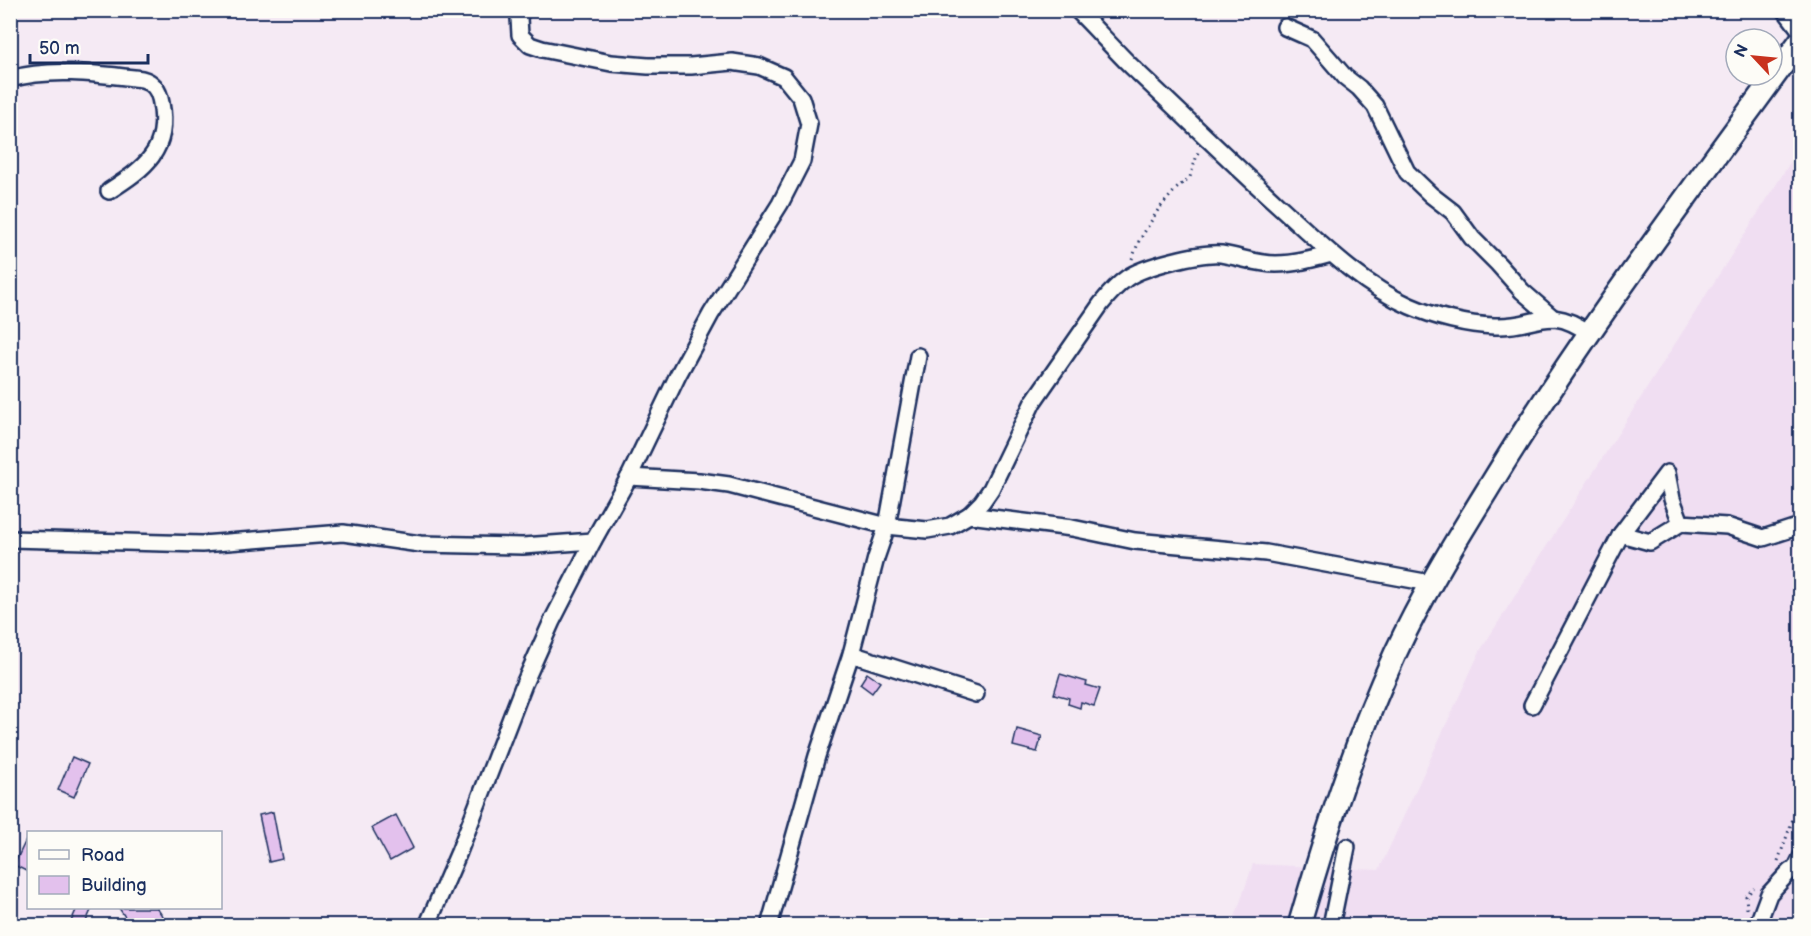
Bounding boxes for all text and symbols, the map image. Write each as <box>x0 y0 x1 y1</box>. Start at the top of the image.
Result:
scale bar <box>30 27 148 65</box>
north arrow <box>1724 27 1784 87</box>
text: 50 m <box>39 38 80 59</box>
text: N <box>1731 42 1753 61</box>
legend <box>27 831 222 909</box>
text: Road <box>81 845 125 866</box>
text: Building <box>81 875 147 896</box>

